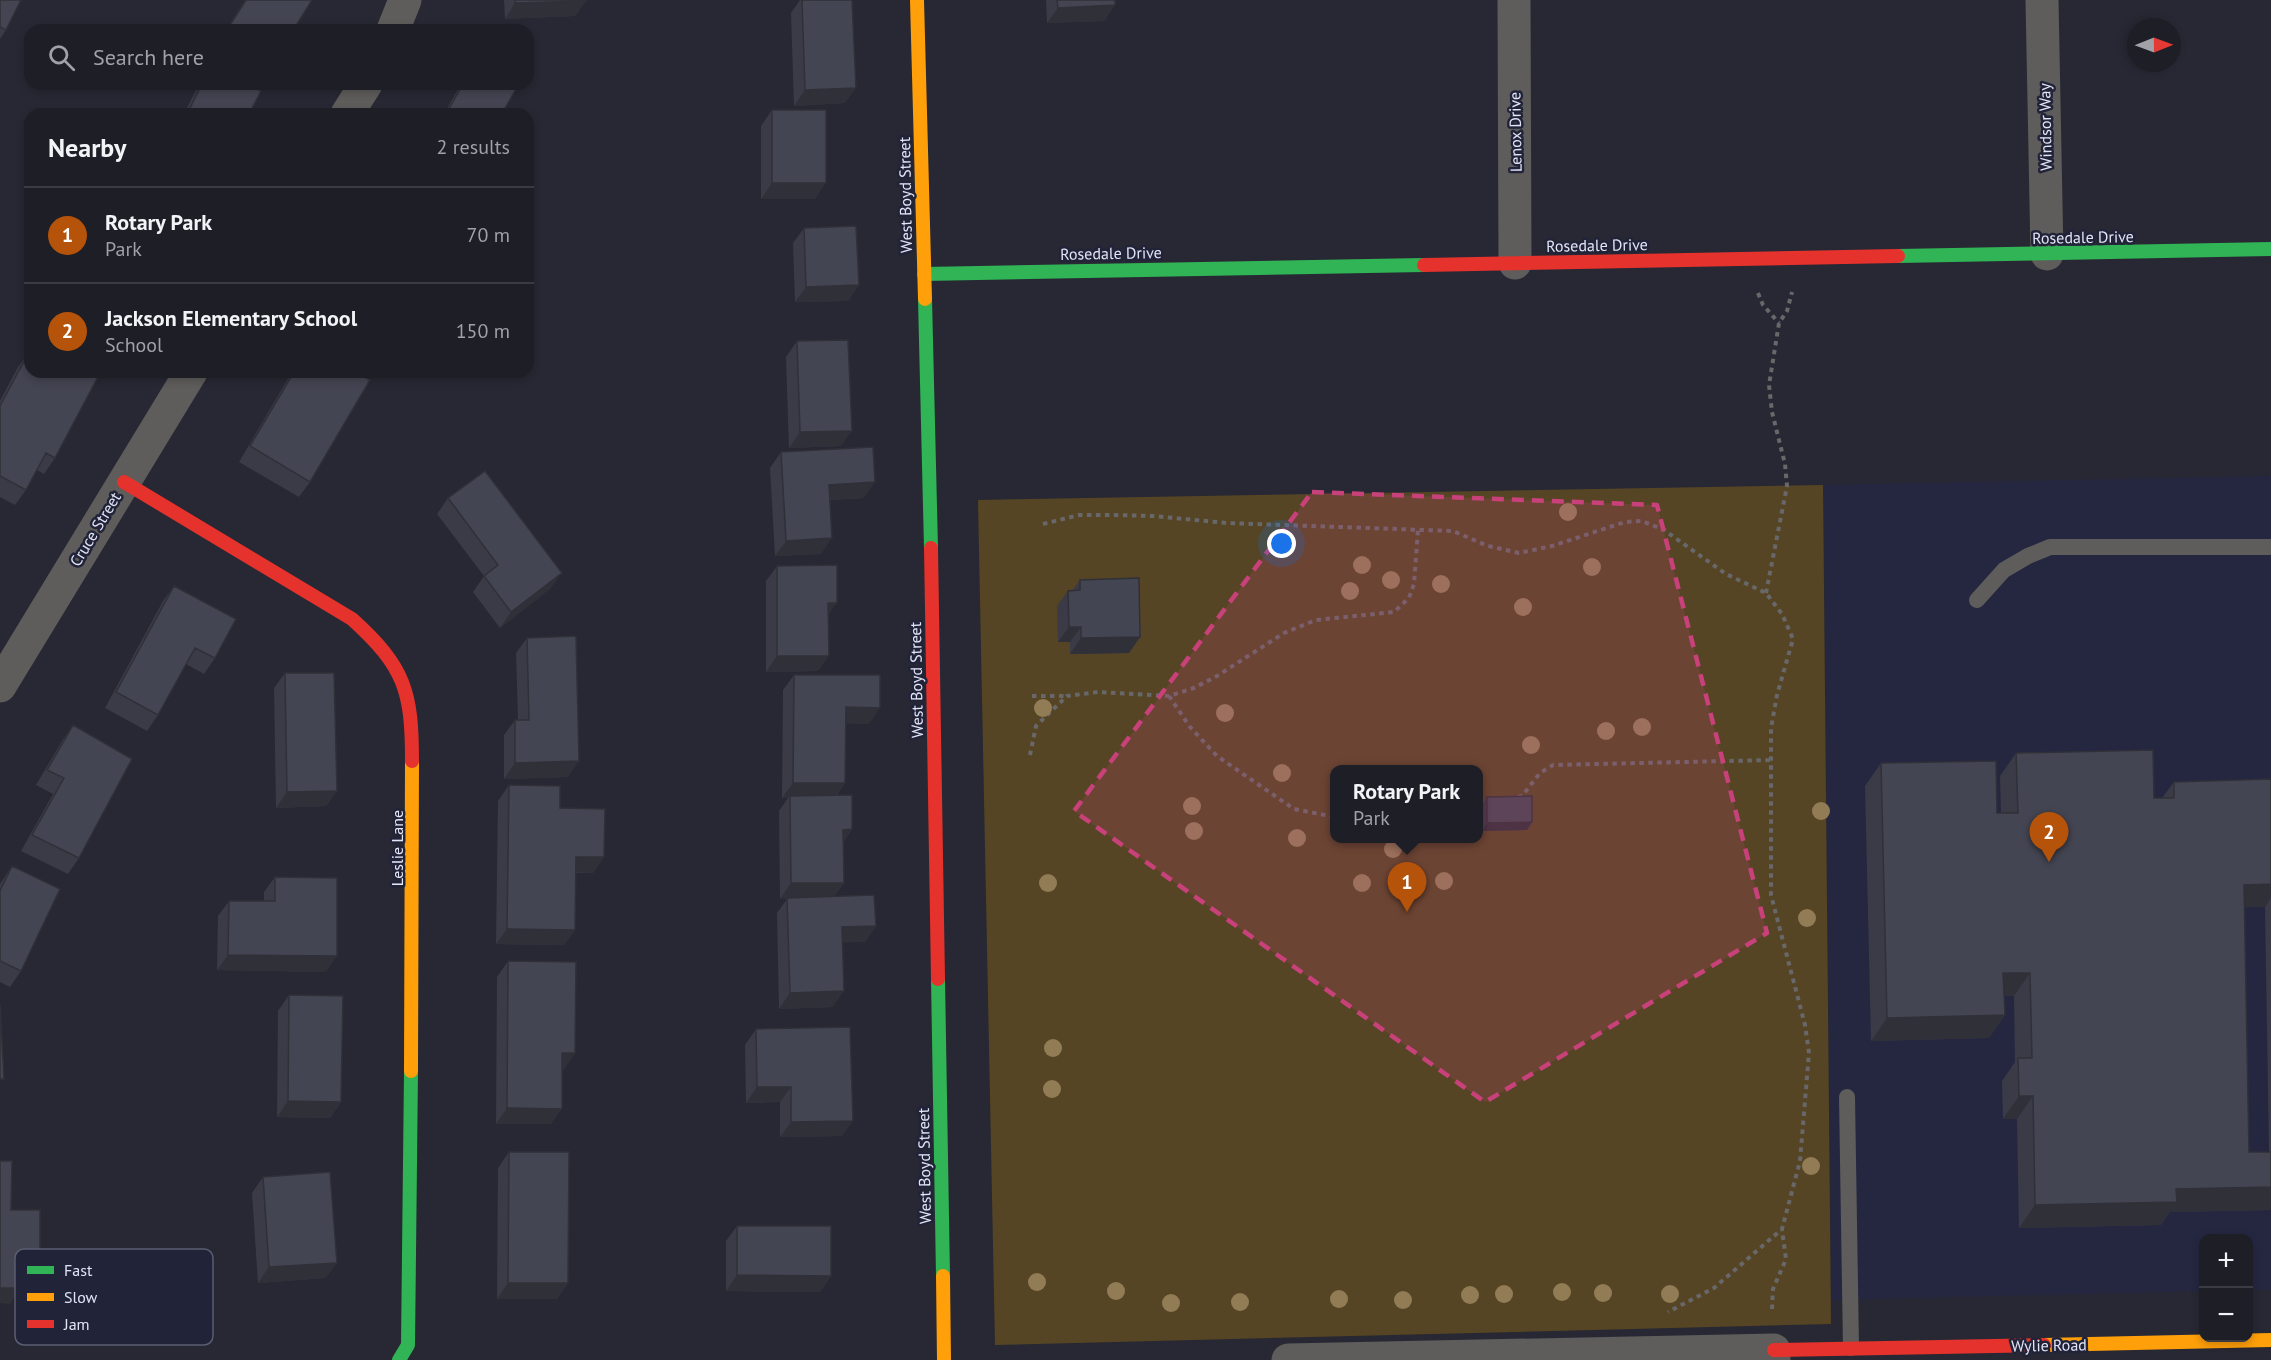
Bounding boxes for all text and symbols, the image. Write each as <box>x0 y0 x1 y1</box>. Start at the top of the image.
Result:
north arrow <box>2127 18 2181 72</box>
search box <box>24 24 534 90</box>
icon: search <box>45 41 78 74</box>
text: Search here <box>93 43 204 71</box>
street label: Windsor Way <box>2034 82 2056 171</box>
street label: Lenox Drive <box>1504 92 1526 172</box>
text: Nearby <box>48 131 126 164</box>
text: 2 results <box>437 134 510 160</box>
street label: West Boyd Street <box>894 136 916 253</box>
text: Rotary Park <box>105 208 212 236</box>
text: 1 <box>62 222 73 248</box>
text: 70 m <box>467 222 510 248</box>
street label: Rosedale Drive <box>2032 226 2134 248</box>
street label: Rosedale Drive <box>1546 234 1648 256</box>
text: Park <box>105 236 142 262</box>
street label: Rosedale Drive <box>1060 242 1162 264</box>
text: Jackson Elementary School <box>105 304 357 332</box>
text: 2 <box>62 318 73 344</box>
text: 150 m <box>456 318 510 344</box>
text: School <box>105 332 163 358</box>
street label: Cruce Street <box>65 488 125 570</box>
your location <box>1267 529 1296 558</box>
street label: West Boyd Street <box>905 621 927 738</box>
popup <box>1330 765 1483 843</box>
text: Rotary Park <box>1353 777 1460 805</box>
text: Park <box>1353 805 1390 831</box>
street label: Leslie Lane <box>387 810 407 886</box>
pin: 2 <box>2030 812 2068 862</box>
pin: 1 <box>1388 862 1426 912</box>
street label: West Boyd Street <box>913 1107 935 1224</box>
map controls <box>2199 1234 2253 1342</box>
button: + <box>2199 1234 2253 1288</box>
legend <box>15 1249 213 1345</box>
text: Fast <box>64 1260 93 1280</box>
text: Slow <box>64 1287 98 1307</box>
button: − <box>2199 1288 2253 1342</box>
text: Jam <box>63 1314 90 1334</box>
street label: Wylie Road <box>2011 1334 2087 1356</box>

